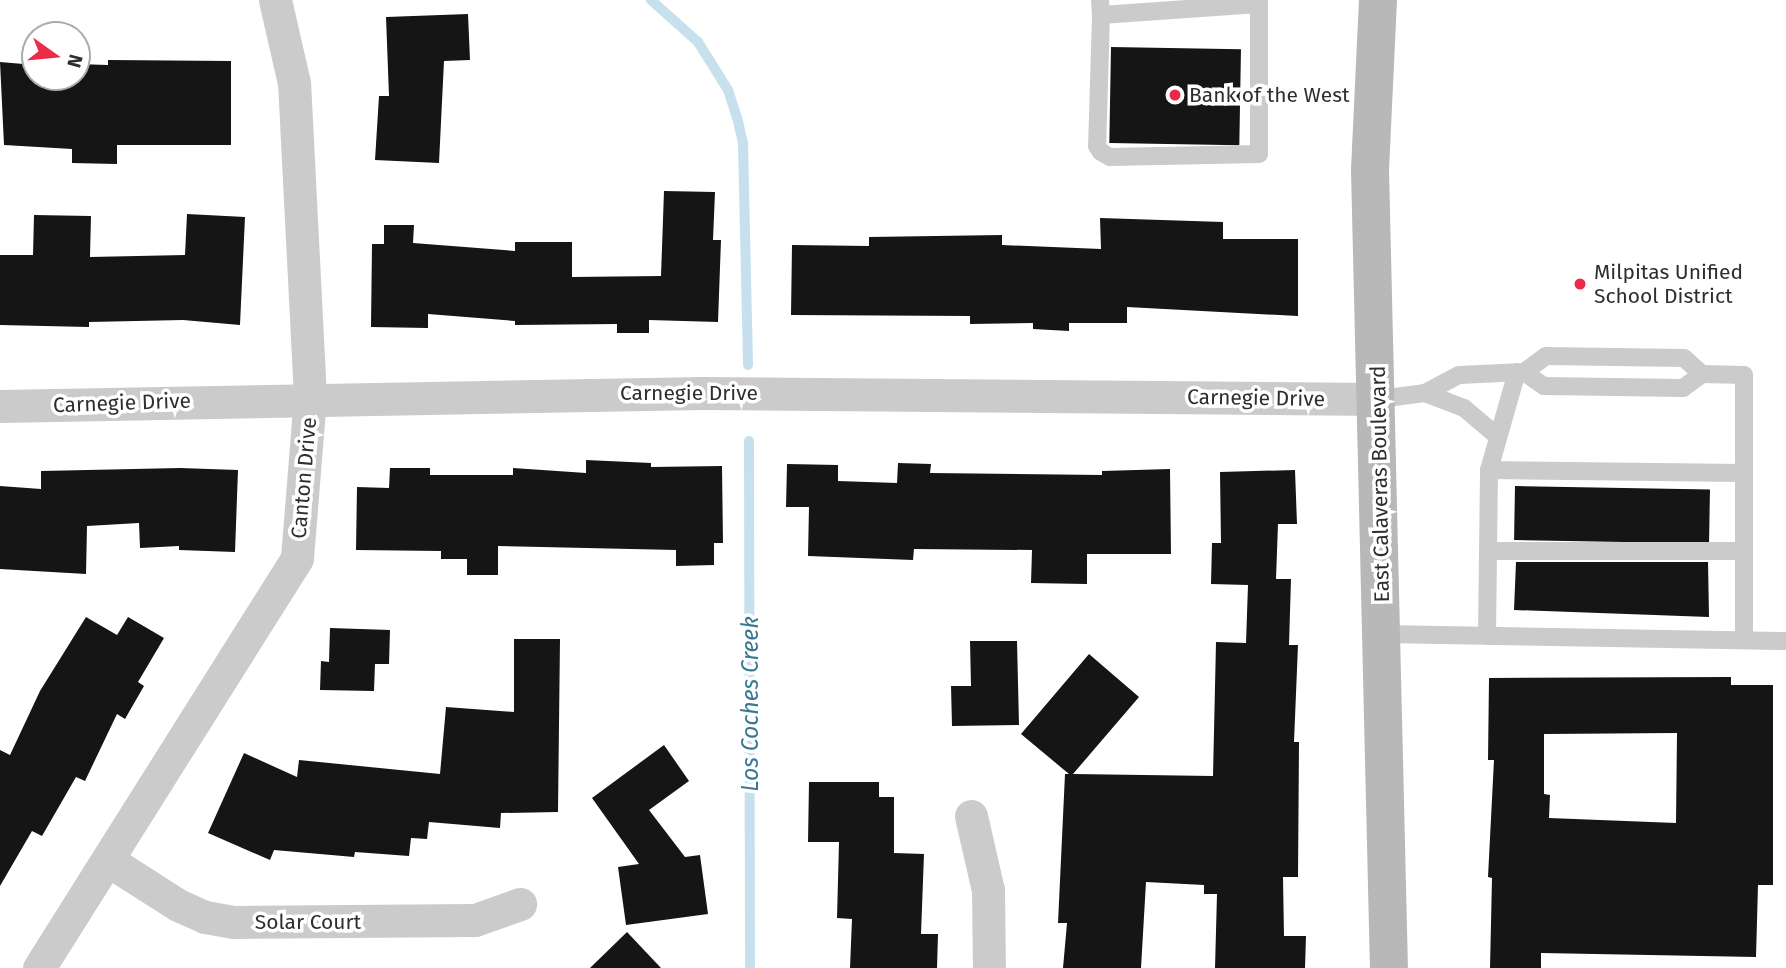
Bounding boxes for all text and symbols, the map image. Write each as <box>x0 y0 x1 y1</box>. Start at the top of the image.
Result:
north arrow <box>21 21 91 91</box>
text: N <box>62 52 88 70</box>
place label: Bank of the West <box>1189 82 1350 108</box>
marker: Bank of the West <box>1167 87 1183 103</box>
place label: Milpitas Unified School District <box>1594 259 1743 309</box>
marker: Milpitas Unified School District <box>1572 276 1588 292</box>
street label: East Calaveras Boulevard <box>1365 365 1395 603</box>
street label: Carnegie Drive <box>620 380 758 406</box>
street label: Carnegie Drive <box>1187 384 1325 412</box>
street label: Carnegie Drive <box>53 388 191 418</box>
street label: Canton Drive <box>286 416 322 540</box>
water label: Los Coches Creek <box>736 616 764 792</box>
street label: Solar Court <box>255 909 361 935</box>

